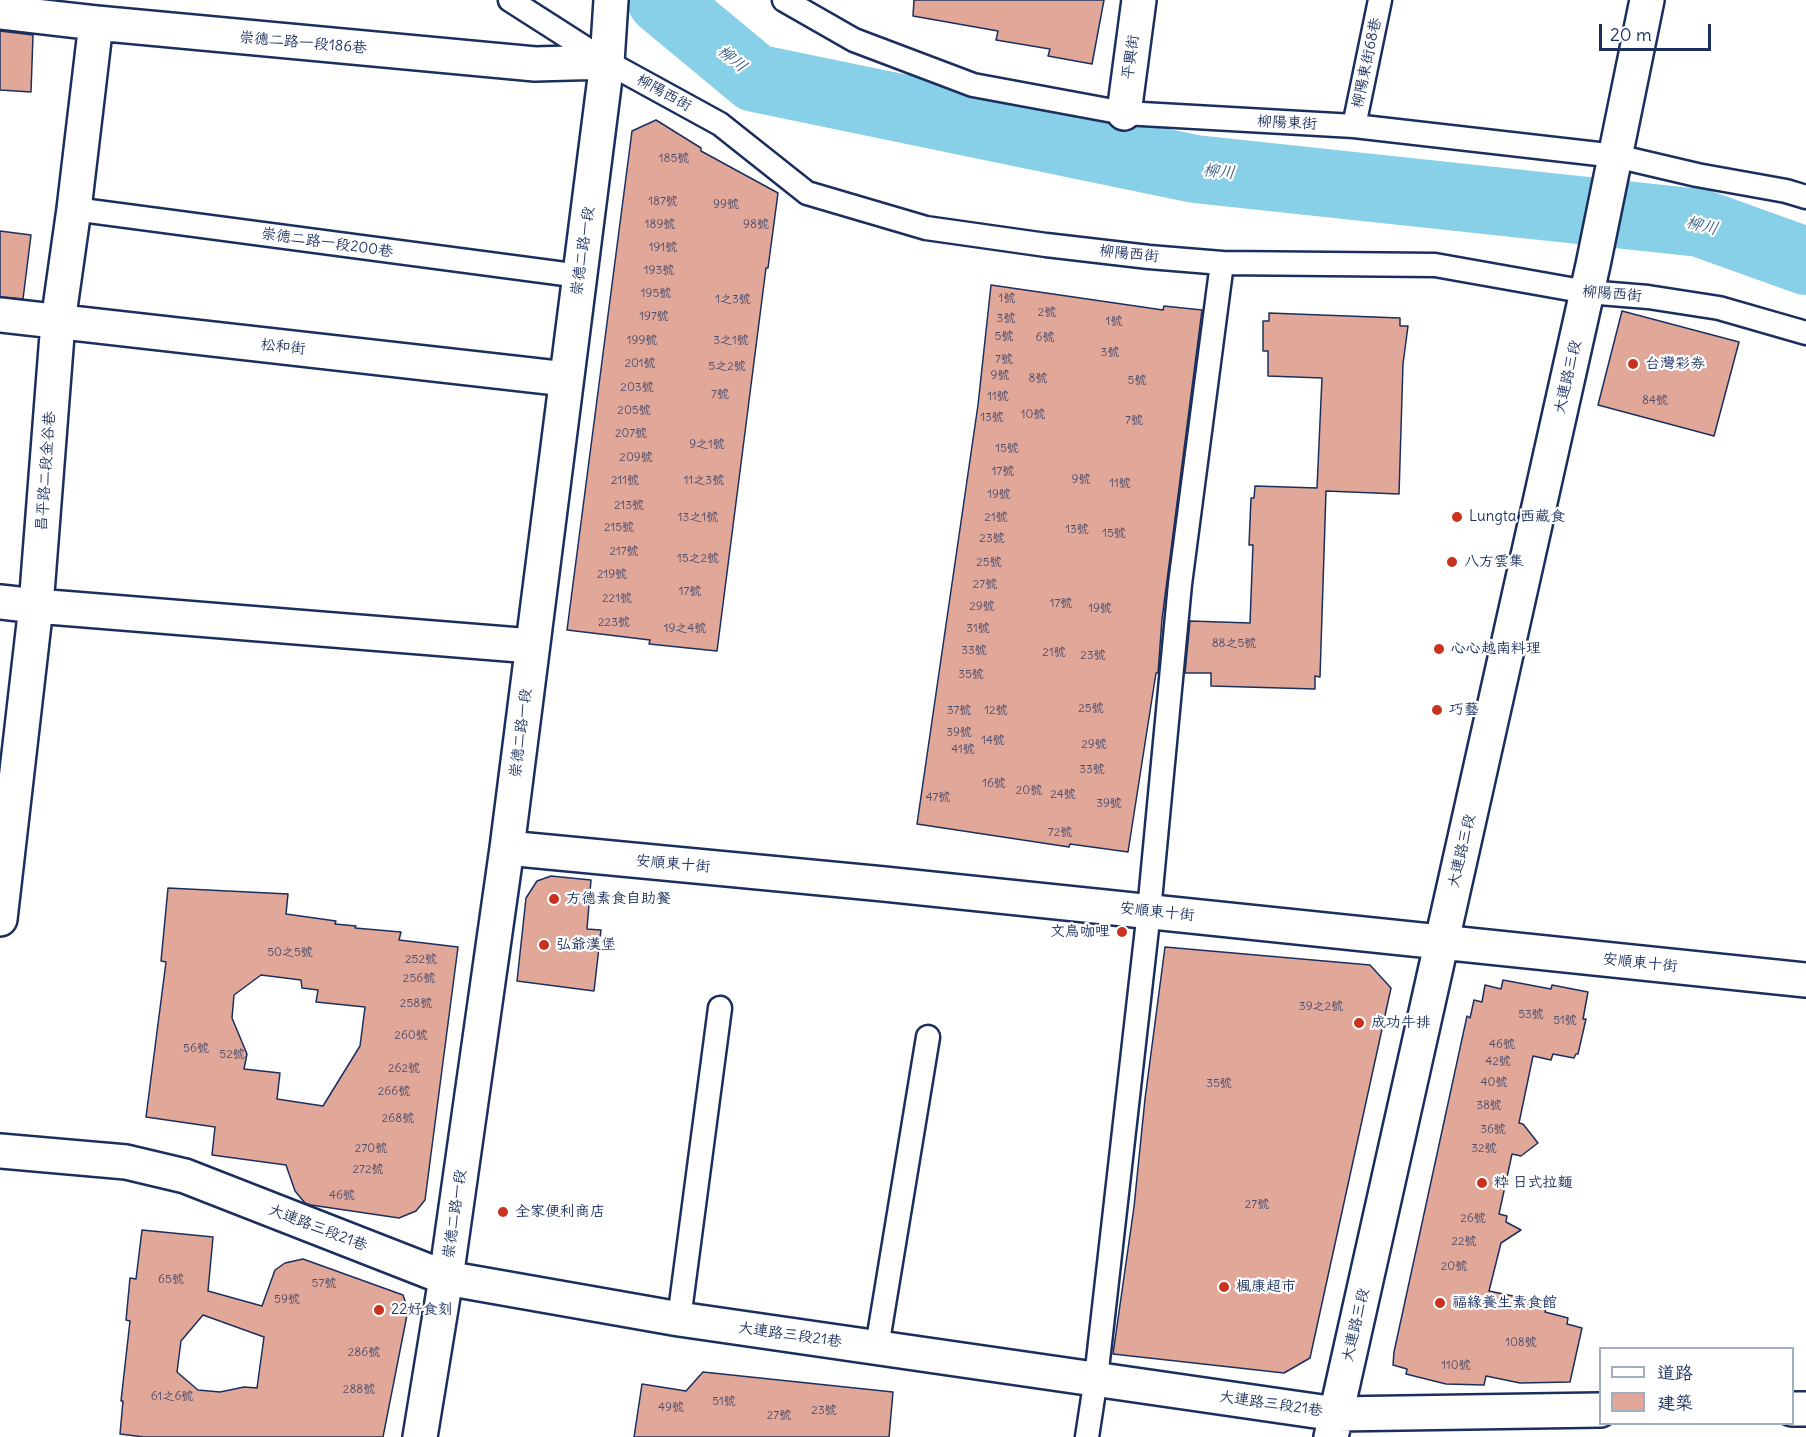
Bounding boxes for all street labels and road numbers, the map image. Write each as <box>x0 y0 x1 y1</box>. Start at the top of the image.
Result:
street label: 柳陽東街68巷 <box>1349 16 1385 110</box>
street label: 崇德二路一段186巷 <box>238 28 368 58</box>
street label: 平興街 <box>1119 33 1143 81</box>
street label: 柳陽西街 <box>633 71 695 115</box>
street label: 柳陽東街 <box>1257 112 1317 134</box>
street label: 崇德二路一段 <box>568 205 598 297</box>
street label: 崇德二路一段200巷 <box>260 225 394 261</box>
street label: 柳陽西街 <box>1098 242 1160 266</box>
street label: 柳陽西街 <box>1581 282 1643 306</box>
street label: 松和街 <box>260 336 306 358</box>
street label: 大連路三段 <box>1551 338 1585 416</box>
street label: 昌平路二段金谷巷 <box>33 411 59 531</box>
street label: 崇德二路一段 <box>507 687 535 779</box>
street label: 大連路三段 <box>1445 812 1479 890</box>
street label: 安順東十街 <box>635 852 711 876</box>
street label: 安順東十街 <box>1119 899 1195 925</box>
street label: 安順東十街 <box>1602 950 1678 976</box>
street label: 崇德二路一段 <box>440 1168 470 1260</box>
street label: 大連路三段21巷 <box>266 1201 370 1255</box>
street label: 大連路三段 <box>1339 1286 1373 1364</box>
street label: 大連路三段21巷 <box>737 1319 843 1351</box>
street label: 大連路三段21巷 <box>1218 1388 1324 1420</box>

